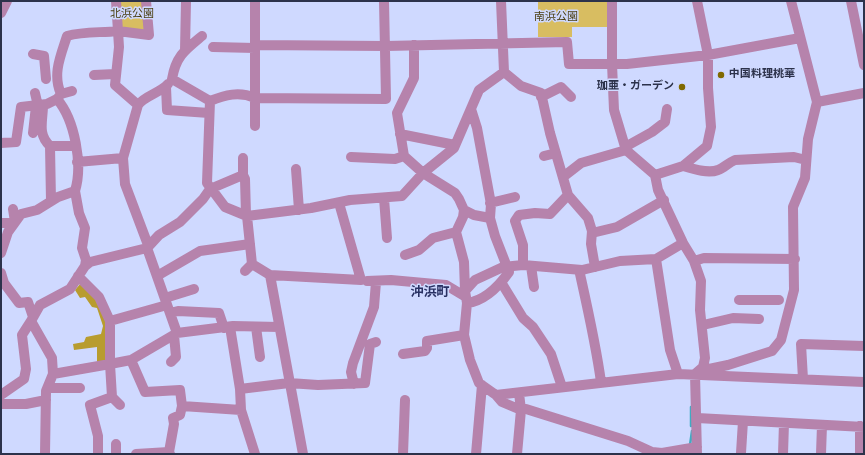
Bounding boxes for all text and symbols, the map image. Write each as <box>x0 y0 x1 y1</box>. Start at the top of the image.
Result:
park label: 北浜公園 <box>110 8 154 22</box>
park label: 南浜公園 <box>534 11 578 25</box>
place label: 中国料理桃華 <box>729 68 795 82</box>
marker: 中国料理桃華 <box>716 70 726 80</box>
place label: 珈亜・ガーデン <box>597 80 674 94</box>
marker: 珈亜・ガーデン <box>677 82 687 92</box>
district label: 沖浜町 <box>411 285 449 301</box>

